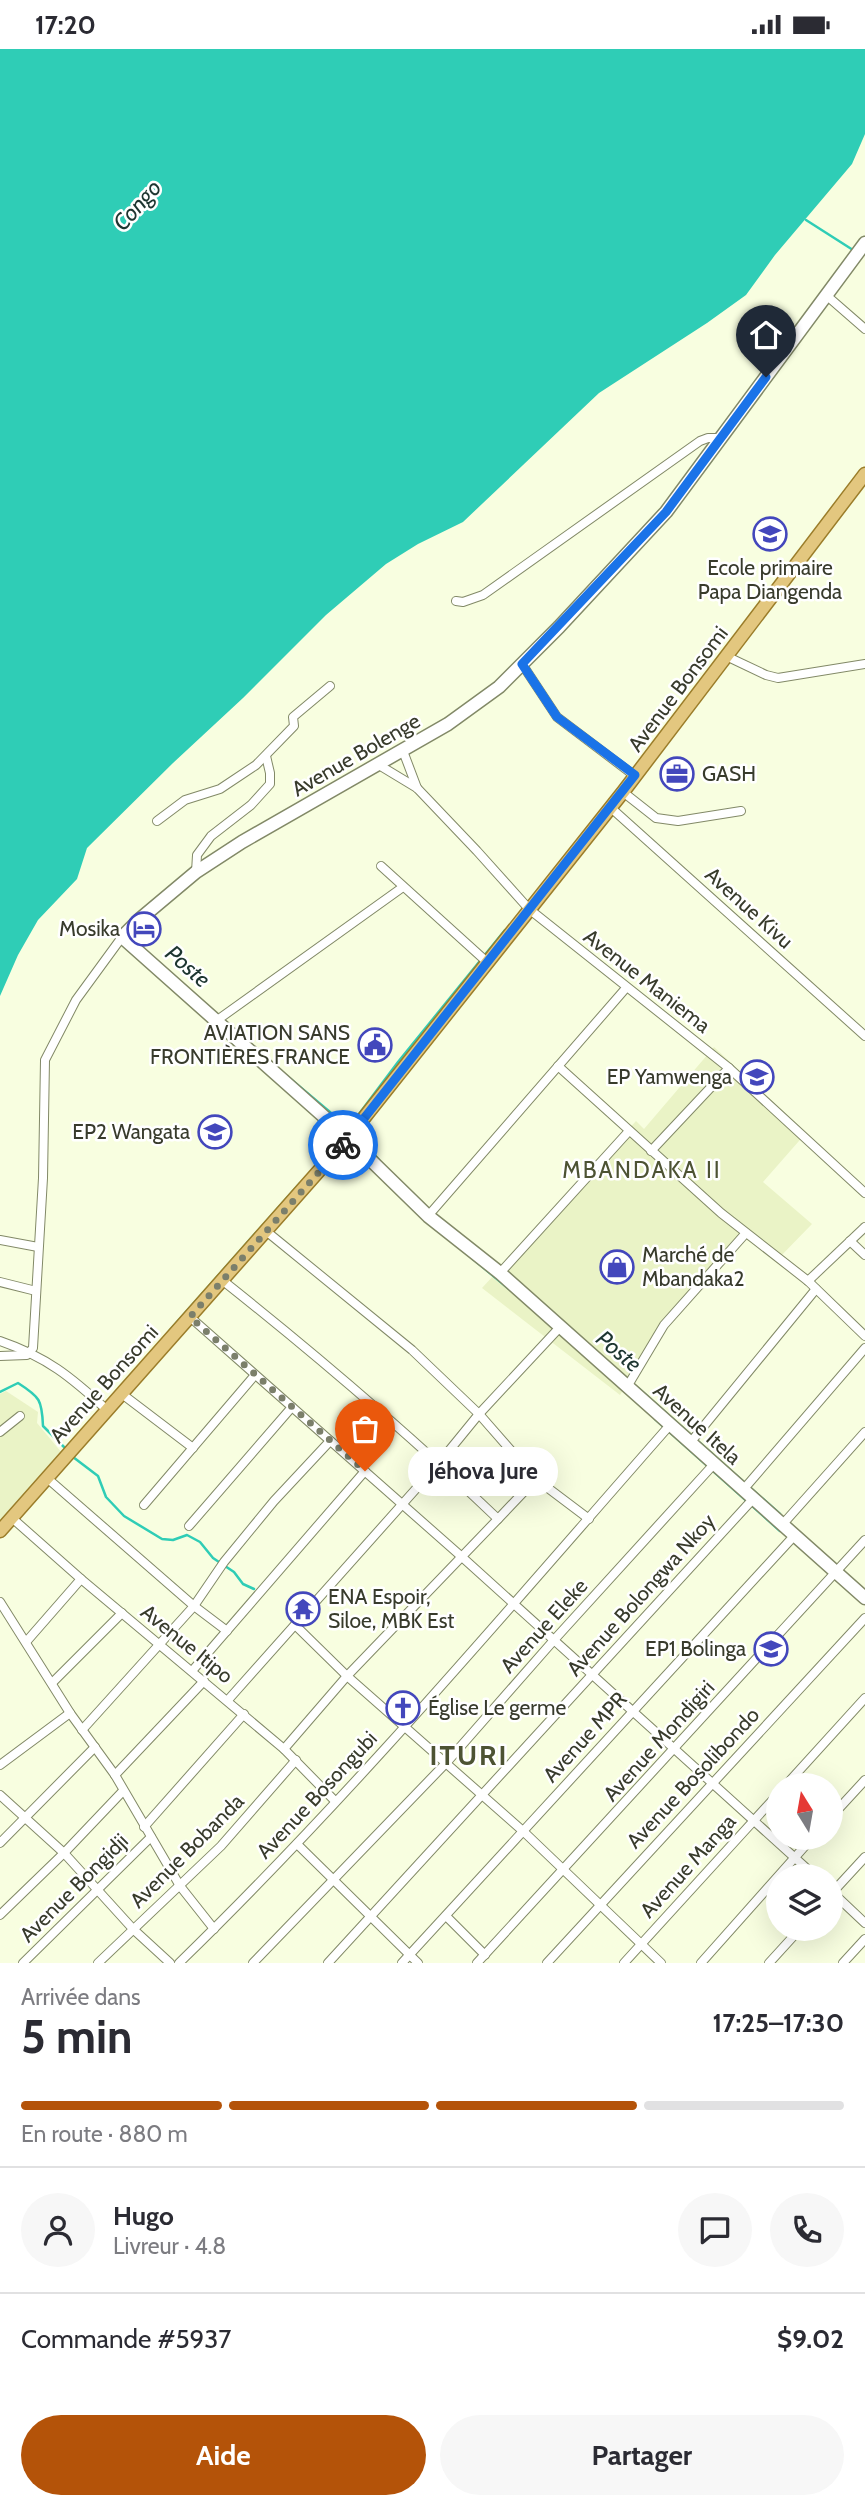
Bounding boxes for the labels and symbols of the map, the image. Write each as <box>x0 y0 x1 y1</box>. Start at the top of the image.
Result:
water label: Congo <box>107 174 167 236</box>
pin <box>736 305 796 377</box>
school or university icon: Ecole primaire Papa Diangenda <box>751 515 789 553</box>
place label: Ecole primaire Papa Diangenda <box>698 555 842 604</box>
street label: Avenue Bonsomi <box>622 621 733 756</box>
street label: Avenue Bolenge <box>287 708 425 801</box>
office icon: GASH <box>658 755 696 793</box>
place label: GASH <box>702 761 756 786</box>
street label: Avenue Kivu <box>700 862 798 954</box>
hotel icon: Mosika <box>125 910 163 948</box>
place label: Mosika <box>59 916 120 941</box>
street label: Avenue Maniema <box>579 923 716 1038</box>
water label: Poste <box>160 939 216 993</box>
place label: AVIATION SANS FRONTIÈRES FRANCE <box>150 1020 350 1069</box>
public building icon: AVIATION SANS FRONTIÈRES FRANCE <box>356 1026 394 1064</box>
school or university icon: EP Yamwenga <box>738 1058 776 1096</box>
place label: EP Yamwenga <box>607 1064 732 1089</box>
courier <box>308 1110 378 1180</box>
school or university icon: EP2 Wangata <box>196 1113 234 1151</box>
place label: EP2 Wangata <box>72 1119 190 1144</box>
district label: MBANDAKA II <box>562 1156 722 1184</box>
place label: Marché de Mbandaka2 <box>642 1242 744 1291</box>
shop icon: Marché de Mbandaka2 <box>598 1248 636 1286</box>
street label: Avenue Bonsomi <box>44 1319 163 1448</box>
water label: Poste <box>591 1324 647 1378</box>
street label: Avenue Itela <box>648 1378 746 1469</box>
pin <box>335 1399 395 1471</box>
callout: Jéhova Jure <box>407 1447 558 1495</box>
street label: Avenue Bolongwa Nkoy <box>561 1508 720 1681</box>
street label: Avenue Eleke <box>495 1573 593 1678</box>
place label: ENA Espoir, Siloe, MBK Est <box>328 1584 454 1633</box>
temple icon: ENA Espoir, Siloe, MBK Est <box>284 1590 322 1628</box>
street label: Avenue Itipo <box>136 1599 238 1688</box>
school or university icon: EP1 Bolinga <box>752 1630 790 1668</box>
place label: EP1 Bolinga <box>645 1636 746 1661</box>
street label: Avenue Mondigiri <box>598 1675 719 1806</box>
street label: Avenue MPR <box>538 1686 632 1787</box>
church icon: Église Le germe <box>384 1689 422 1727</box>
place label: Église Le germe <box>428 1695 566 1720</box>
street label: Avenue Bosolibondo <box>621 1702 764 1853</box>
street label: Avenue Bosongubi <box>251 1726 382 1864</box>
district label: ITURI <box>430 1738 508 1772</box>
north arrow <box>766 1773 844 1850</box>
street label: Avenue Bobanda <box>125 1789 249 1913</box>
street label: Avenue Manga <box>635 1809 741 1923</box>
street label: Avenue Bongidji <box>14 1828 134 1948</box>

